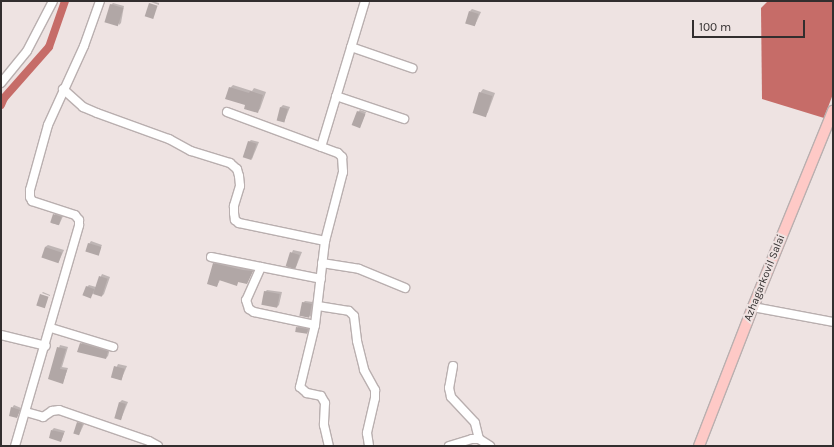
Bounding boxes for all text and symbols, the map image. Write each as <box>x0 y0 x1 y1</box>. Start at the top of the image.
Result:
scale bar <box>694 12 807 38</box>
text: 100 m <box>699 20 731 34</box>
street label: Azhagarkovil Salai <box>742 233 788 323</box>

